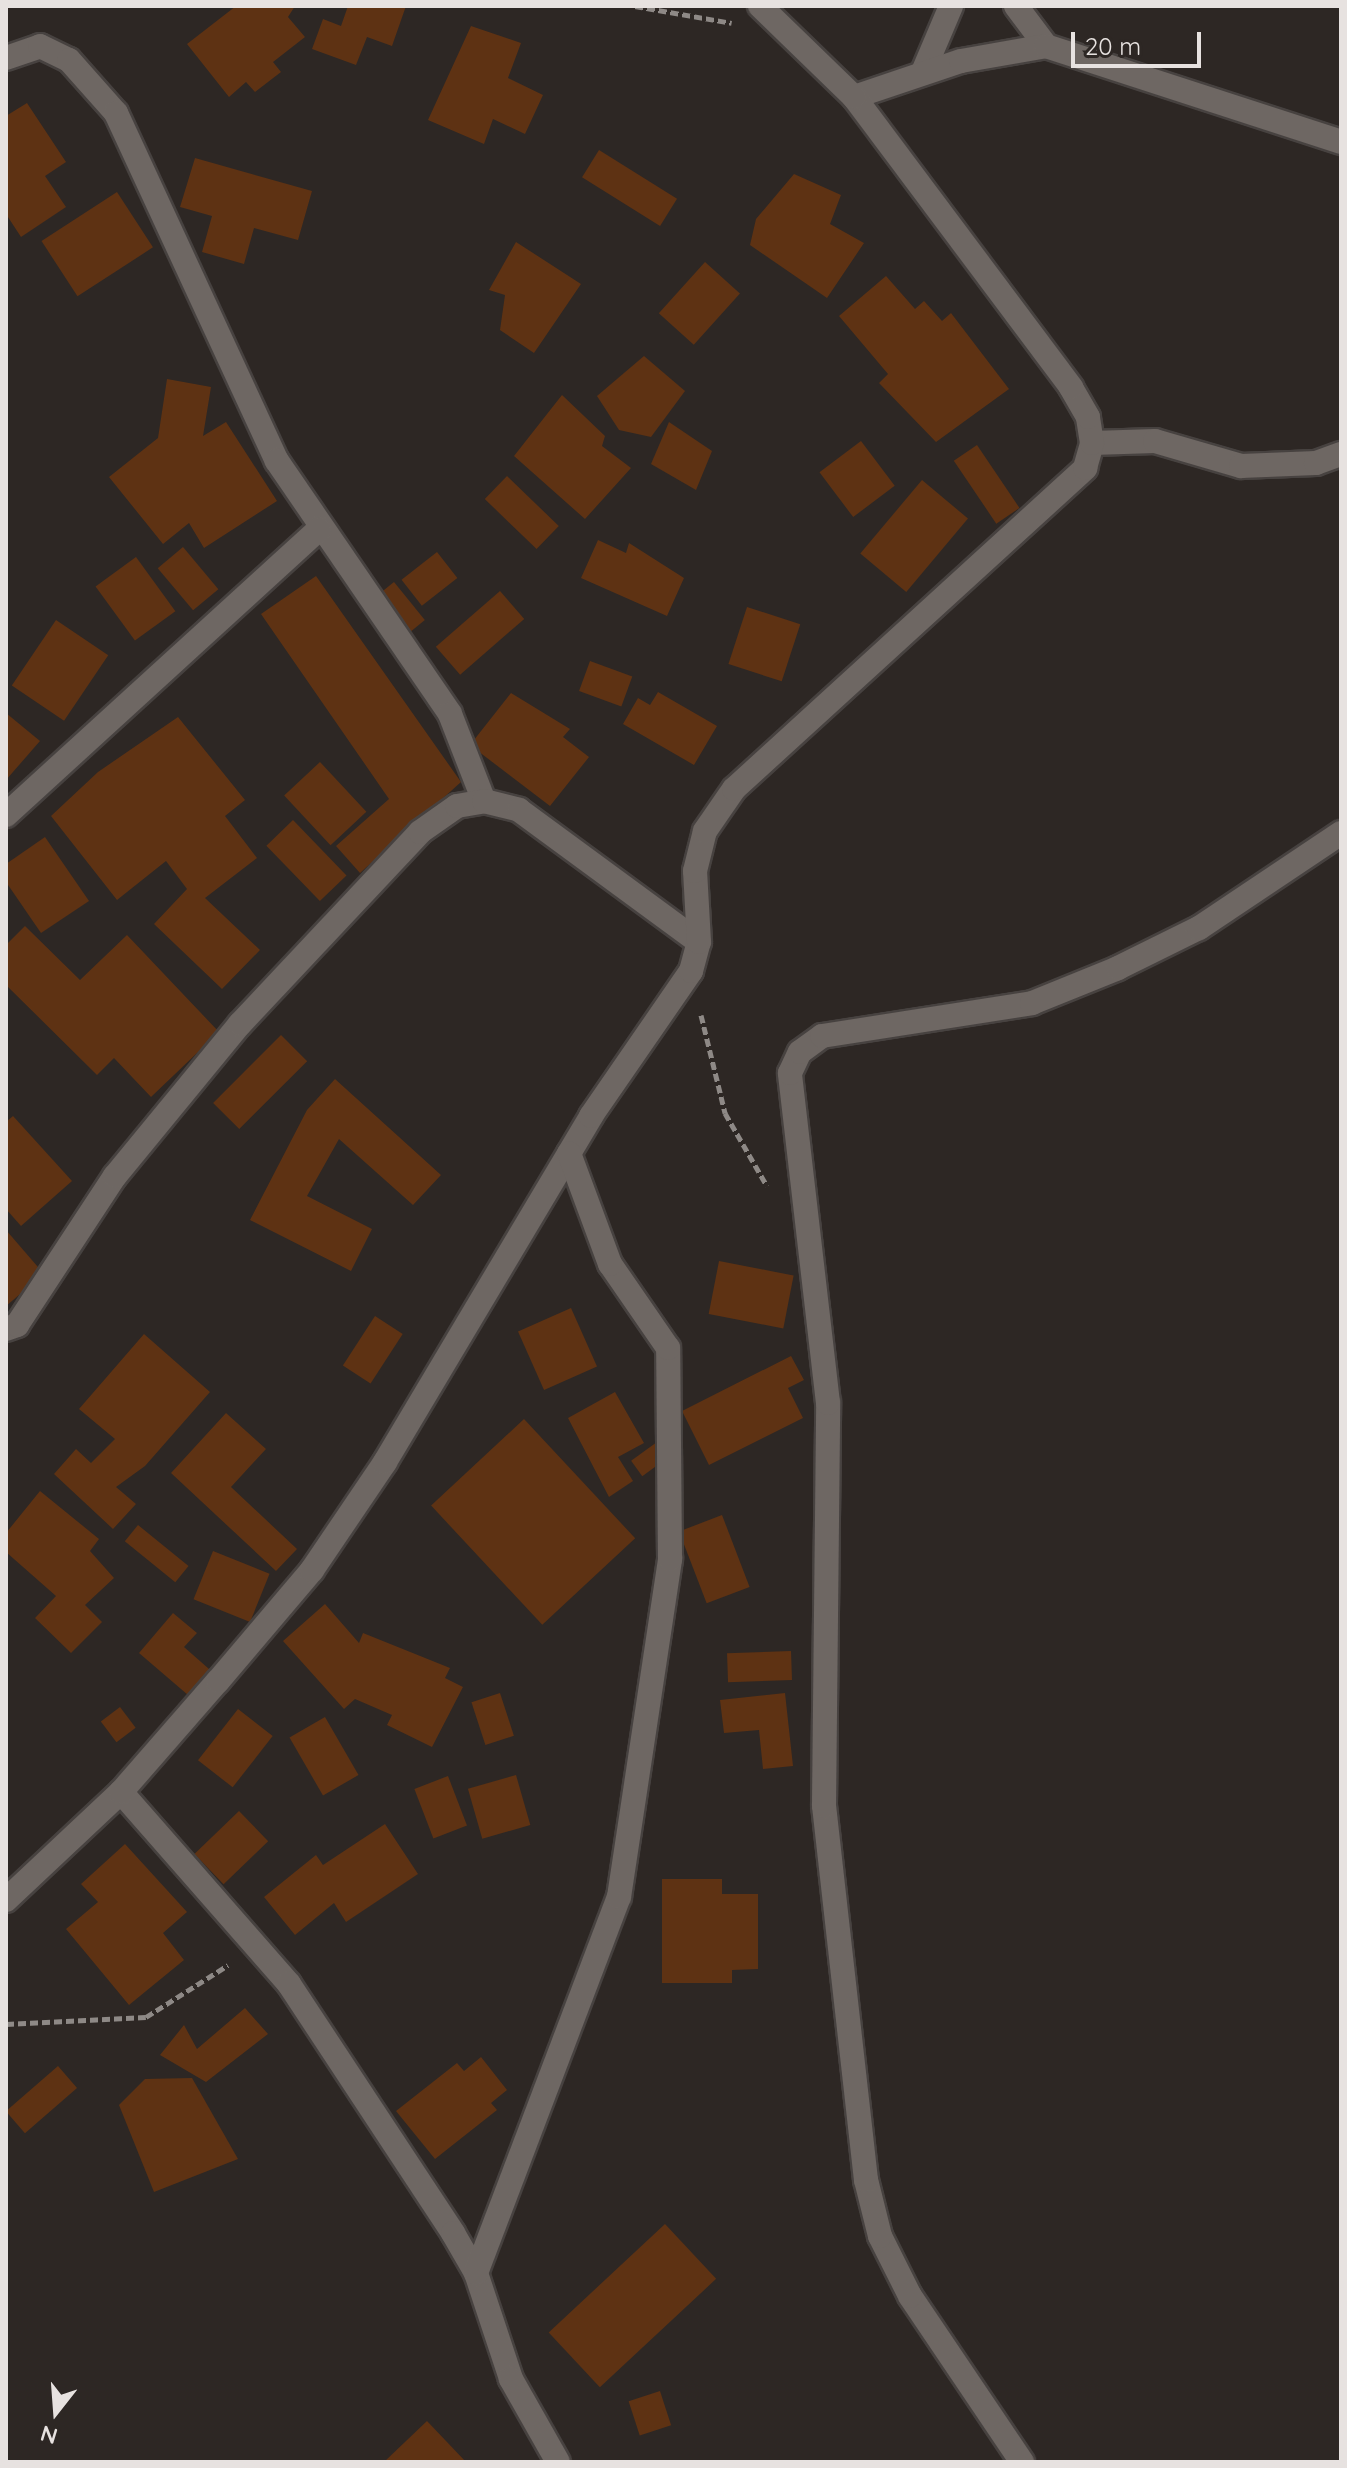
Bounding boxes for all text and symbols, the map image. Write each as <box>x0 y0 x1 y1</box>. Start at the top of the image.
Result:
scale bar <box>1075 16 1205 66</box>
text: 20 m <box>1085 31 1141 61</box>
north arrow <box>16 2372 96 2452</box>
text: N <box>37 2419 61 2451</box>

